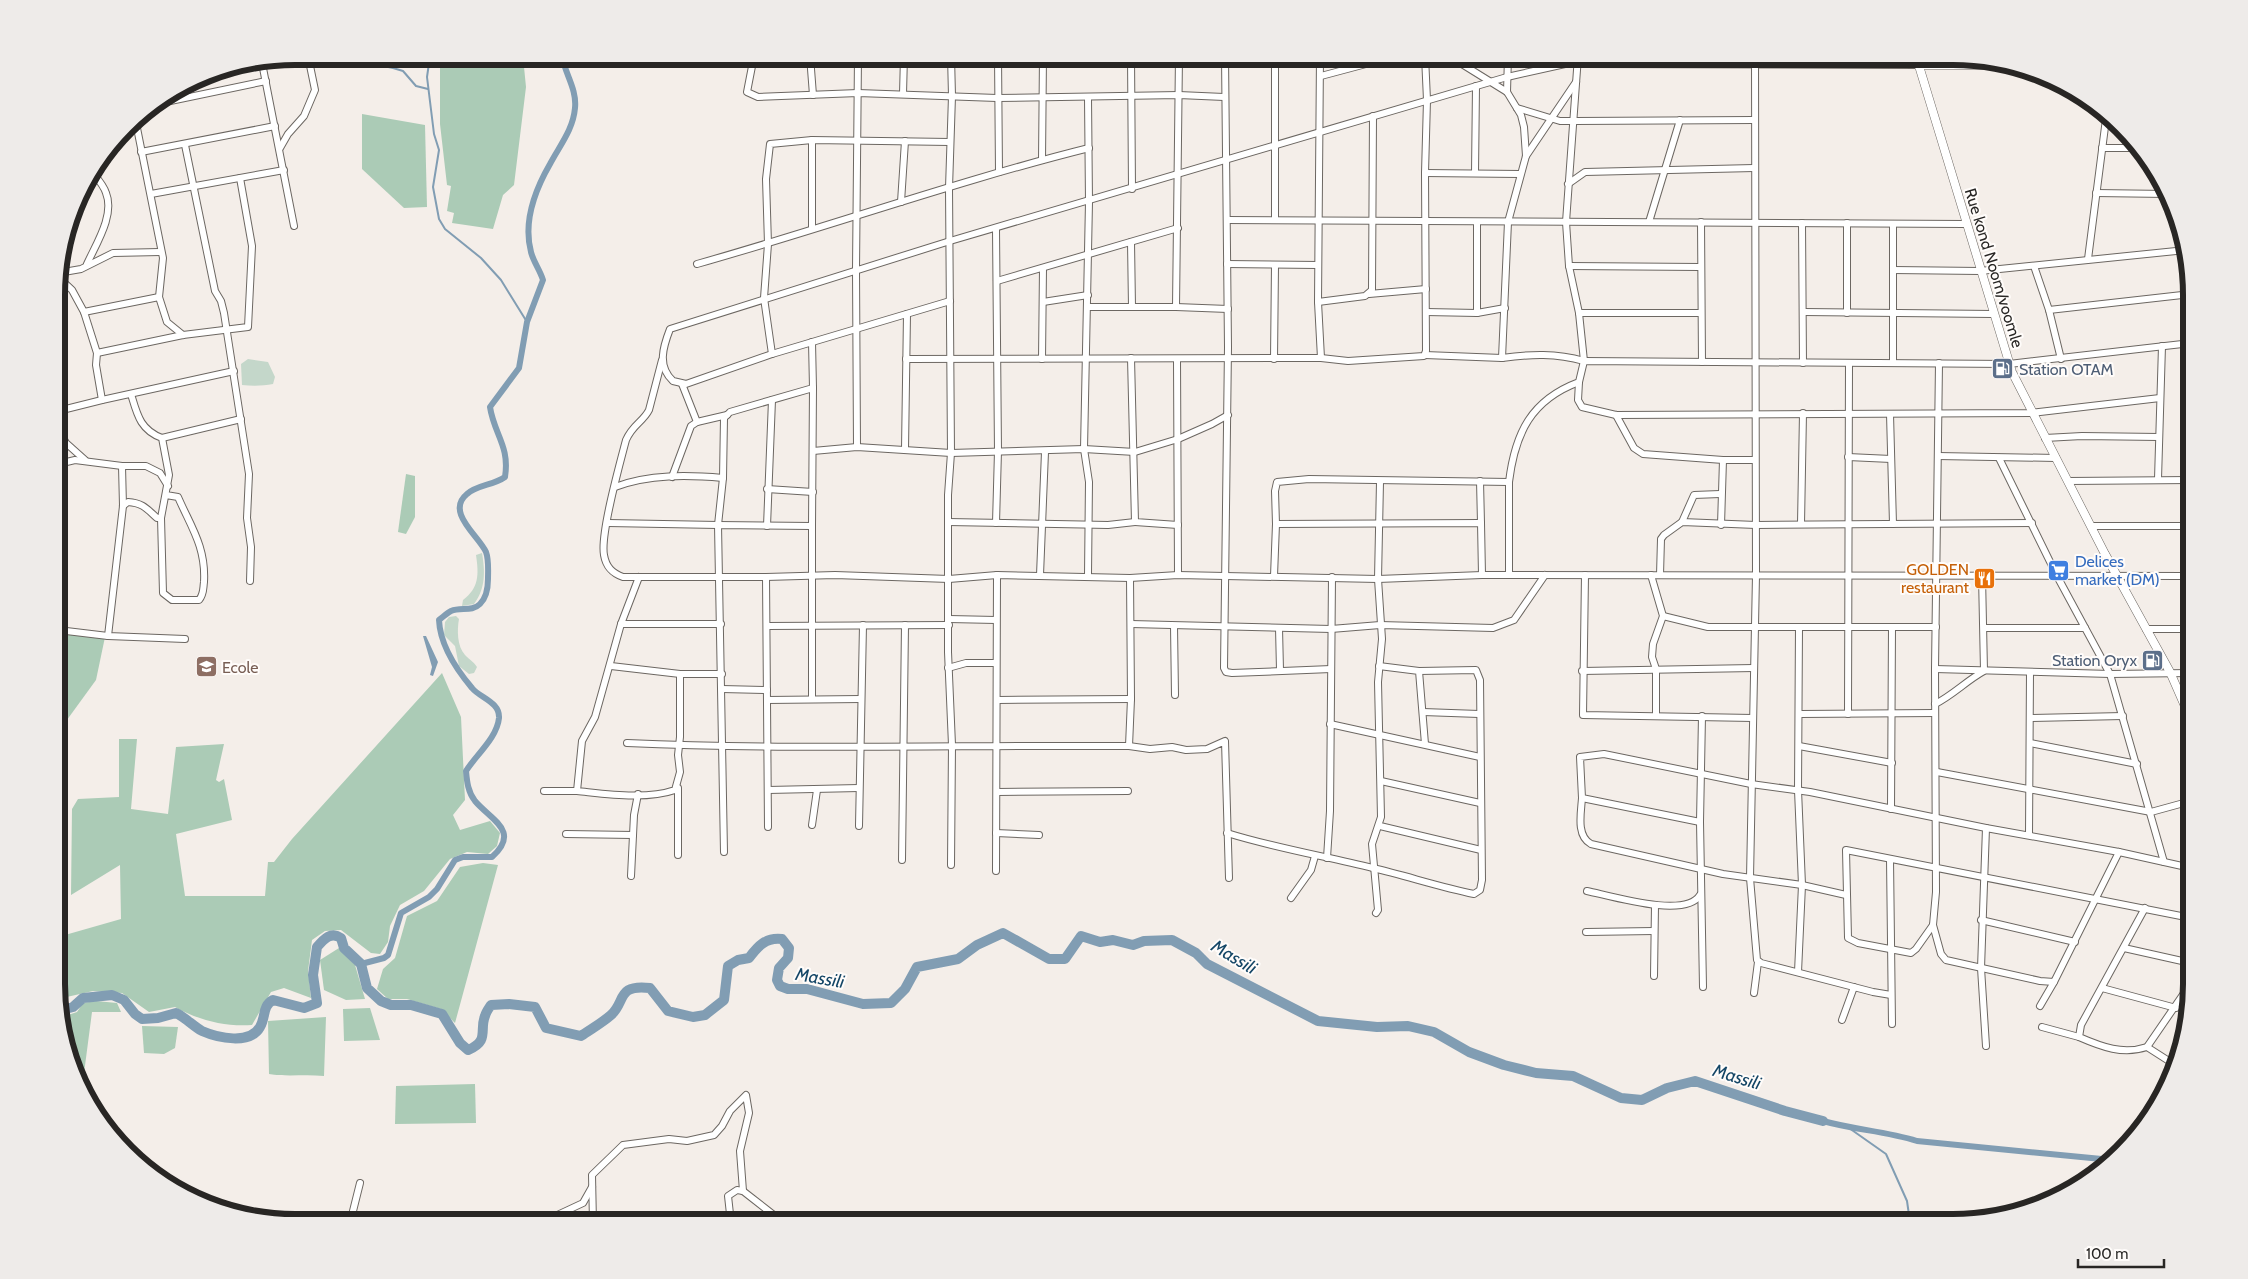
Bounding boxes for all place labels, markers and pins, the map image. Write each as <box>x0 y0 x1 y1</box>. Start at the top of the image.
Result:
fuel station icon: Station OTAM <box>1991 357 2015 381</box>
place label: Station OTAM <box>2019 360 2114 379</box>
place label: Delices market (DM) <box>2075 552 2160 589</box>
supermarket icon: Delices market (DM) <box>2047 558 2071 582</box>
place label: GOLDEN restaurant <box>1901 560 1970 597</box>
restaurant icon: GOLDEN restaurant <box>1973 566 1997 590</box>
fuel station icon: Station Oryx <box>2141 648 2165 672</box>
place label: Station Oryx <box>2052 651 2137 670</box>
school or university icon: Ecole <box>194 655 218 679</box>
place label: Ecole <box>222 658 258 677</box>

